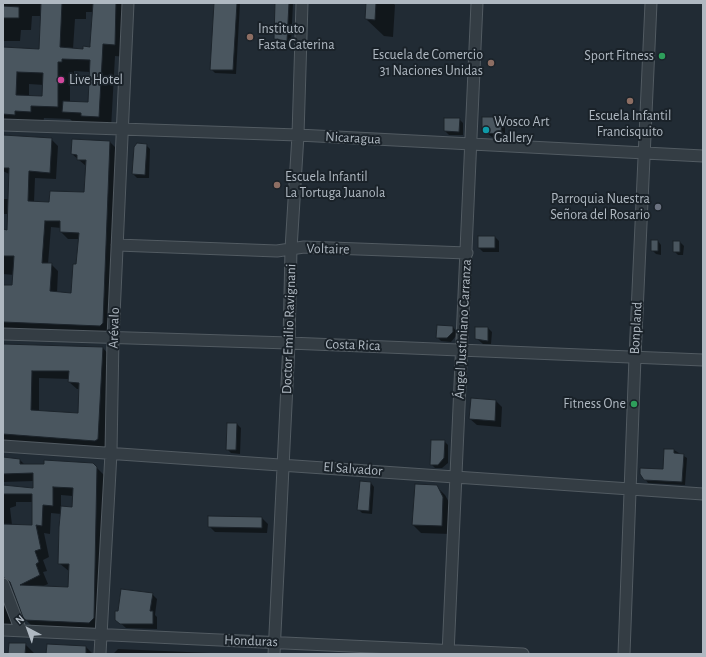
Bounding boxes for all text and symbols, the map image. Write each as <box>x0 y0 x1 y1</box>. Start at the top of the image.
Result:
place label: Instituto Fasta Caterina <box>258 21 335 54</box>
marker: Instituto Fasta Caterina <box>245 32 255 42</box>
place label: Escuela de Comercio 31 Naciones Unidas <box>372 47 483 80</box>
place label: Sport Fitness <box>584 48 654 64</box>
marker: Sport Fitness <box>657 51 667 61</box>
marker: Escuela de Comercio 31 Naciones Unidas <box>486 58 496 68</box>
place label: Live Hotel <box>69 72 123 88</box>
marker: Live Hotel <box>56 75 66 85</box>
marker: Escuela Infantil Francisquito <box>625 96 635 106</box>
place label: Escuela Infantil Francisquito <box>589 108 671 140</box>
place label: Wosco Art Gallery <box>494 114 549 146</box>
marker: Wosco Art Gallery <box>481 125 491 135</box>
street label: Nicaragua <box>325 128 381 148</box>
place label: Escuela Infantil La Tortuga Juanola <box>285 169 386 202</box>
marker: Escuela Infantil La Tortuga Juanola <box>272 180 282 190</box>
place label: Parroquia Nuestra Señora del Rosario <box>550 191 650 224</box>
marker: Parroquia Nuestra Señora del Rosario <box>653 202 663 212</box>
street label: Voltaire <box>306 240 350 258</box>
street label: Ángel Justiniano Carranza <box>451 259 475 399</box>
street label: Doctor Emilio Ravignani <box>278 264 300 394</box>
street label: Bonpland <box>626 301 646 355</box>
street label: Arévalo <box>105 307 123 349</box>
street label: Costa Rica <box>325 336 381 354</box>
place label: Fitness One <box>563 396 626 412</box>
marker: Fitness One <box>629 399 639 409</box>
street label: El Salvador <box>323 459 383 479</box>
north arrow <box>8 609 48 649</box>
text: N <box>13 613 26 626</box>
street label: Honduras <box>224 632 278 650</box>

